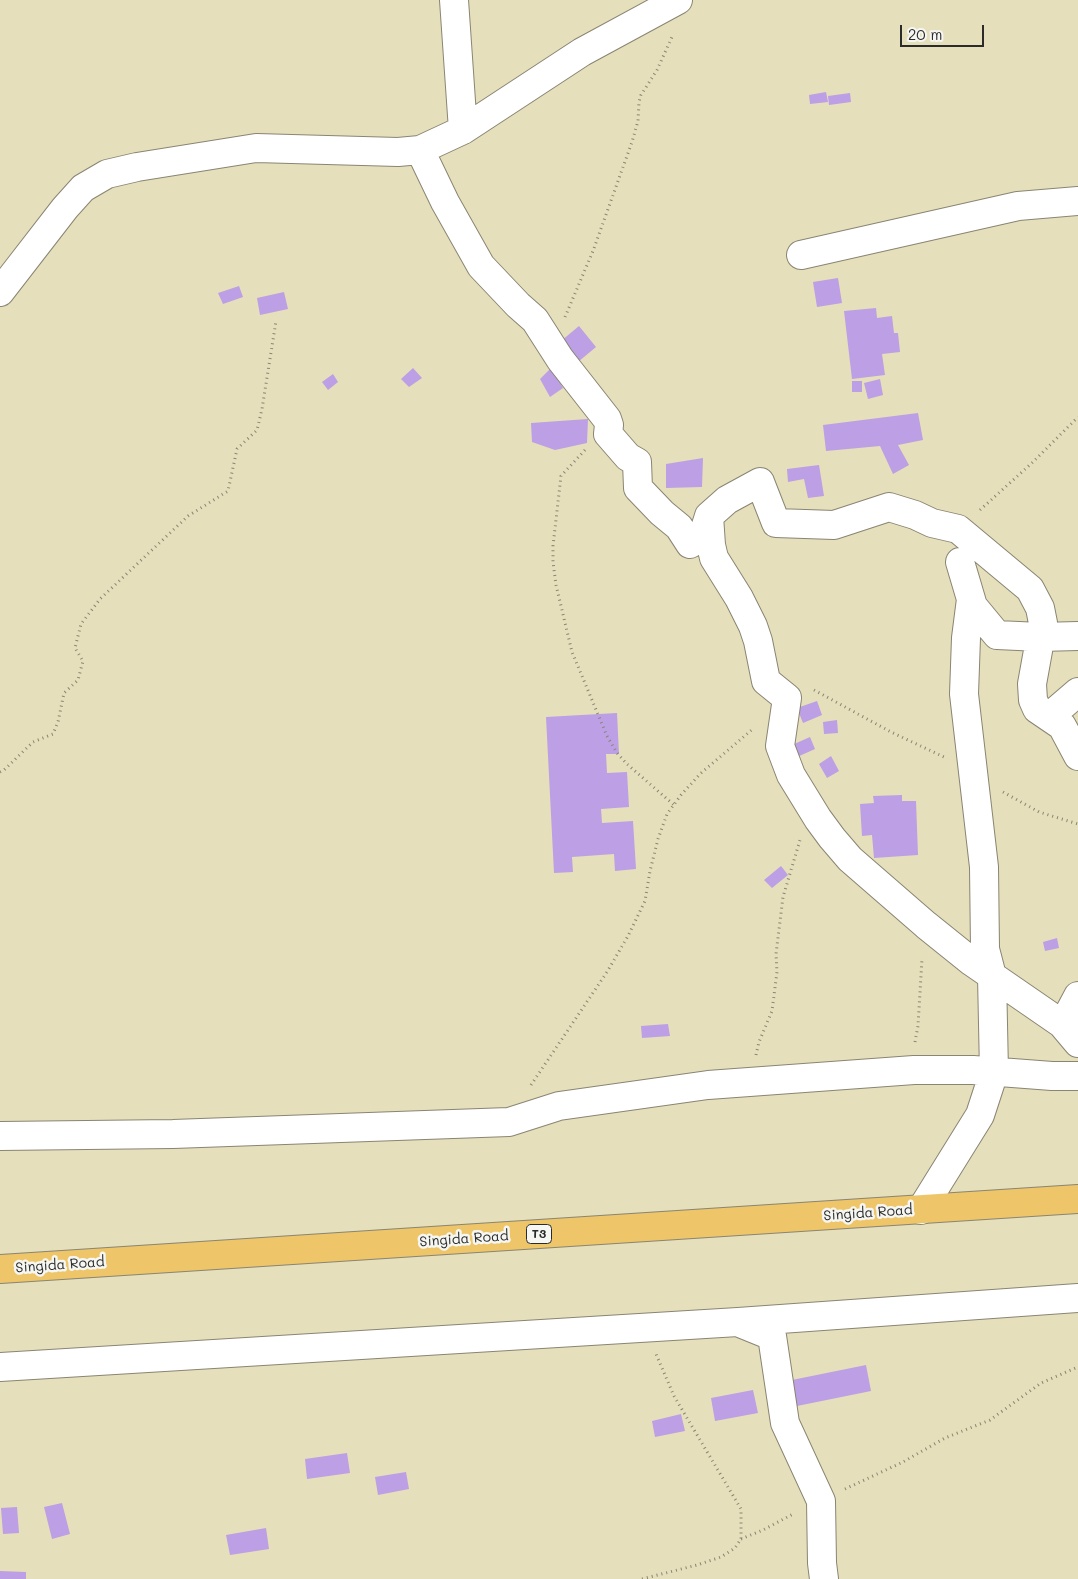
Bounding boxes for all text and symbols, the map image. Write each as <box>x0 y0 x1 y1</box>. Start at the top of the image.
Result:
scale bar <box>903 15 987 47</box>
text: 20 m <box>908 24 942 44</box>
street label: Singida Road <box>823 1202 913 1224</box>
road number: T3 <box>526 1224 552 1244</box>
street label: Singida Road <box>419 1228 509 1250</box>
street label: Singida Road <box>15 1254 105 1276</box>

